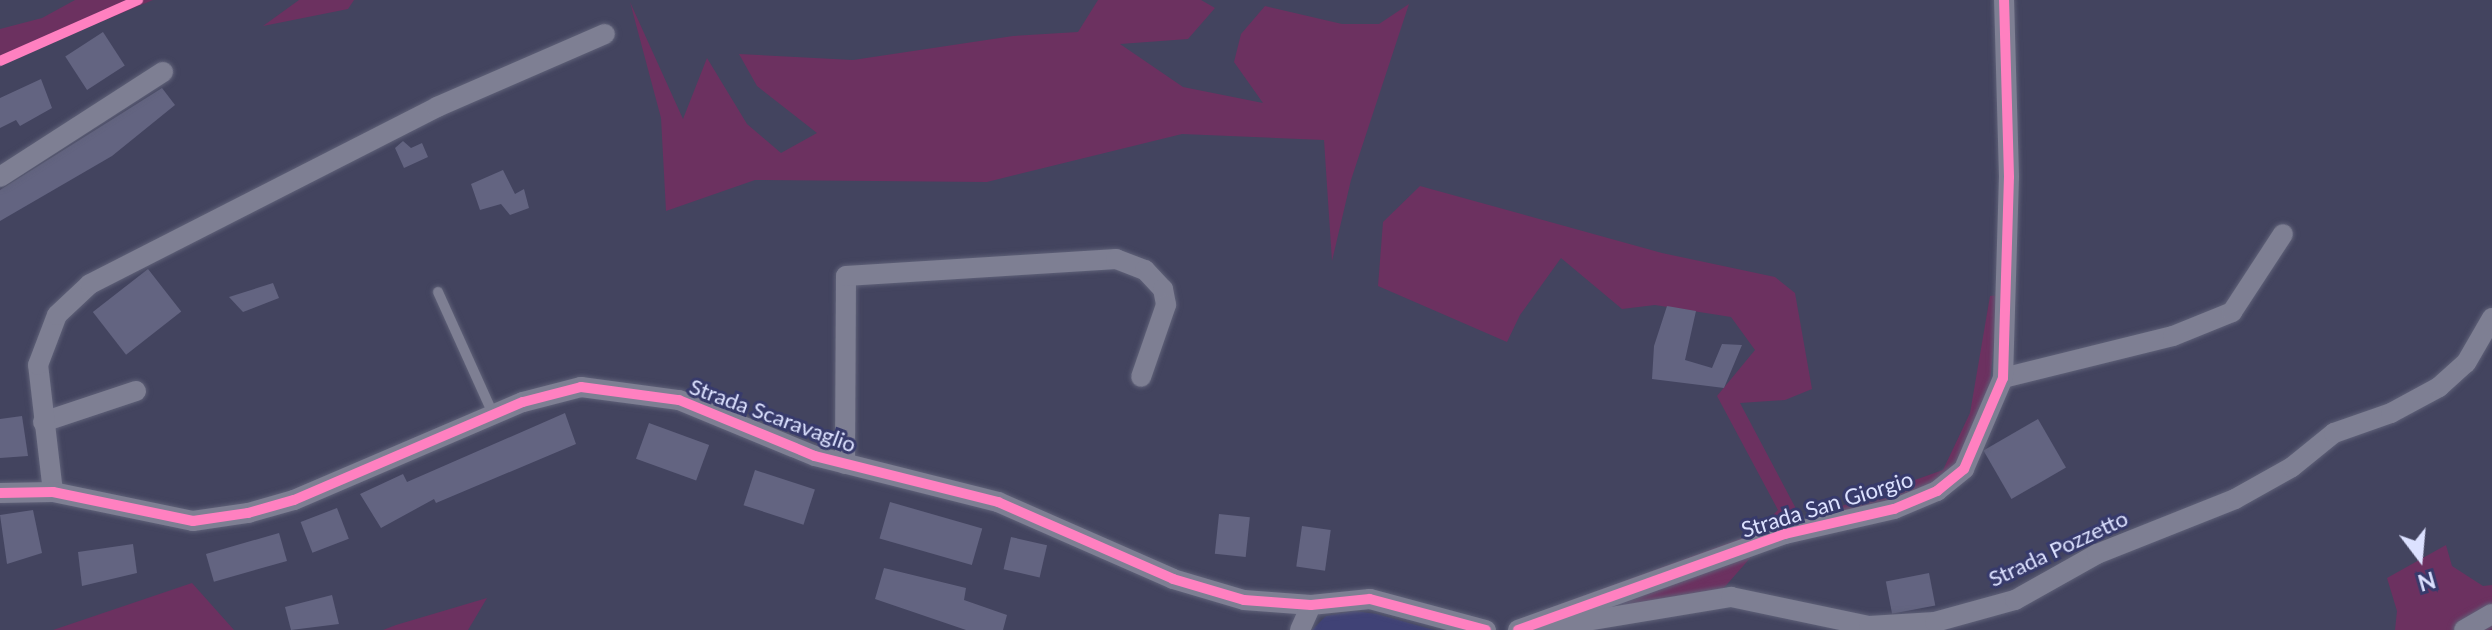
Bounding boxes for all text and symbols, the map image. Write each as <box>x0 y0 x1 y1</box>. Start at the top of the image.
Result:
street label: Strada Scaravaglio <box>686 373 860 457</box>
street label: Strada San Giorgio <box>1738 465 1916 543</box>
street label: Strada Pozzetto <box>1984 504 2132 592</box>
north arrow <box>2380 518 2460 598</box>
text: N <box>2415 566 2439 597</box>

